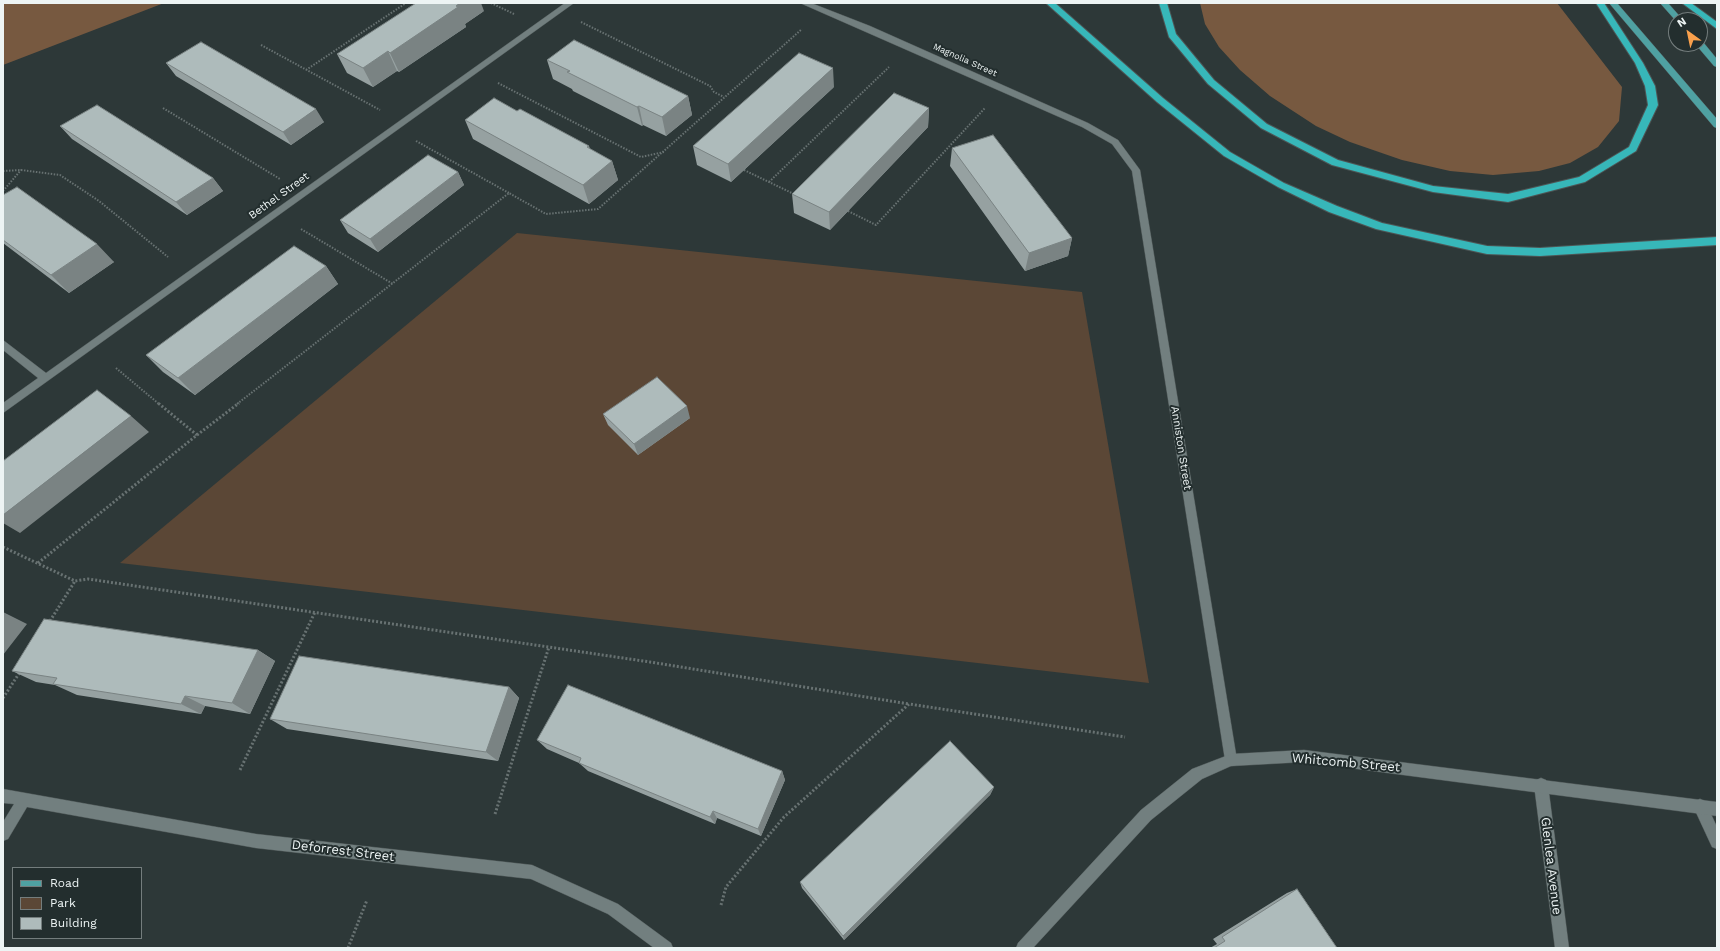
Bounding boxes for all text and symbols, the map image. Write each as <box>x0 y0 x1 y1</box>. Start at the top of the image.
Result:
north arrow <box>1668 12 1708 52</box>
text: N <box>1675 15 1689 30</box>
street label: Magnolia Street <box>931 41 999 79</box>
street label: Bethel Street <box>246 170 312 222</box>
street label: Anniston Street <box>1168 405 1194 491</box>
street label: Whitcomb Street <box>1291 750 1401 776</box>
street label: Glenlea Avenue <box>1537 816 1565 916</box>
street label: Deforrest Street <box>291 837 395 865</box>
legend <box>12 867 142 939</box>
text: Road <box>50 876 79 890</box>
text: Park <box>50 896 76 910</box>
text: Building <box>50 916 97 930</box>

